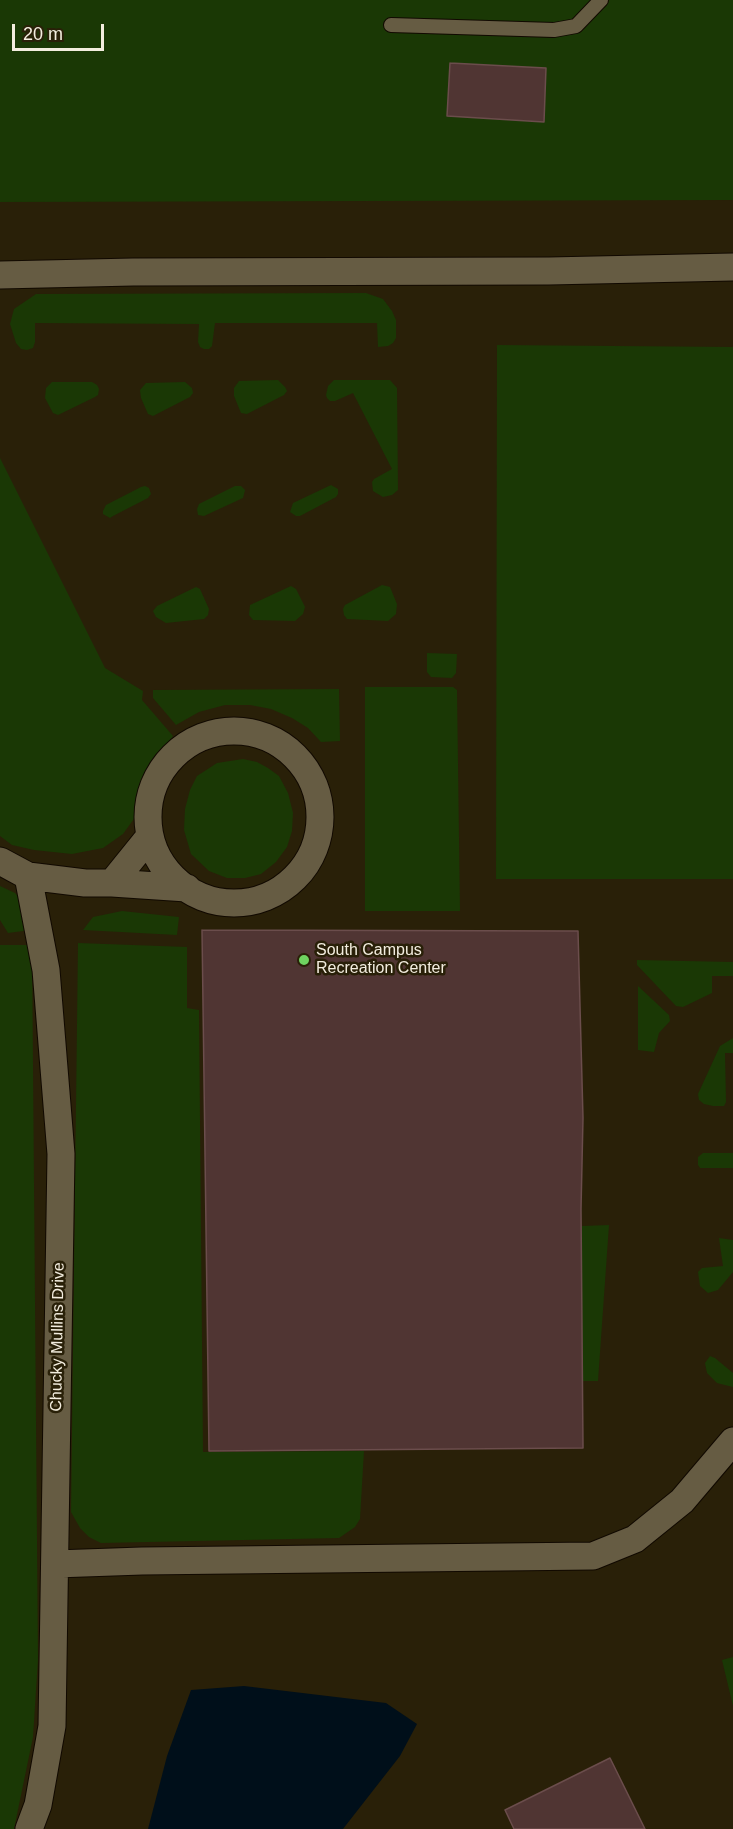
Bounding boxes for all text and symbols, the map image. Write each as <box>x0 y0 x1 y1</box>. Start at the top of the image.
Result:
scale bar <box>15 12 106 50</box>
text: 20 m <box>23 24 63 44</box>
place label: South Campus Recreation Center <box>316 941 446 979</box>
marker: South Campus Recreation Center <box>297 953 311 967</box>
street label: Chucky Mullins Drive <box>47 1262 69 1412</box>

